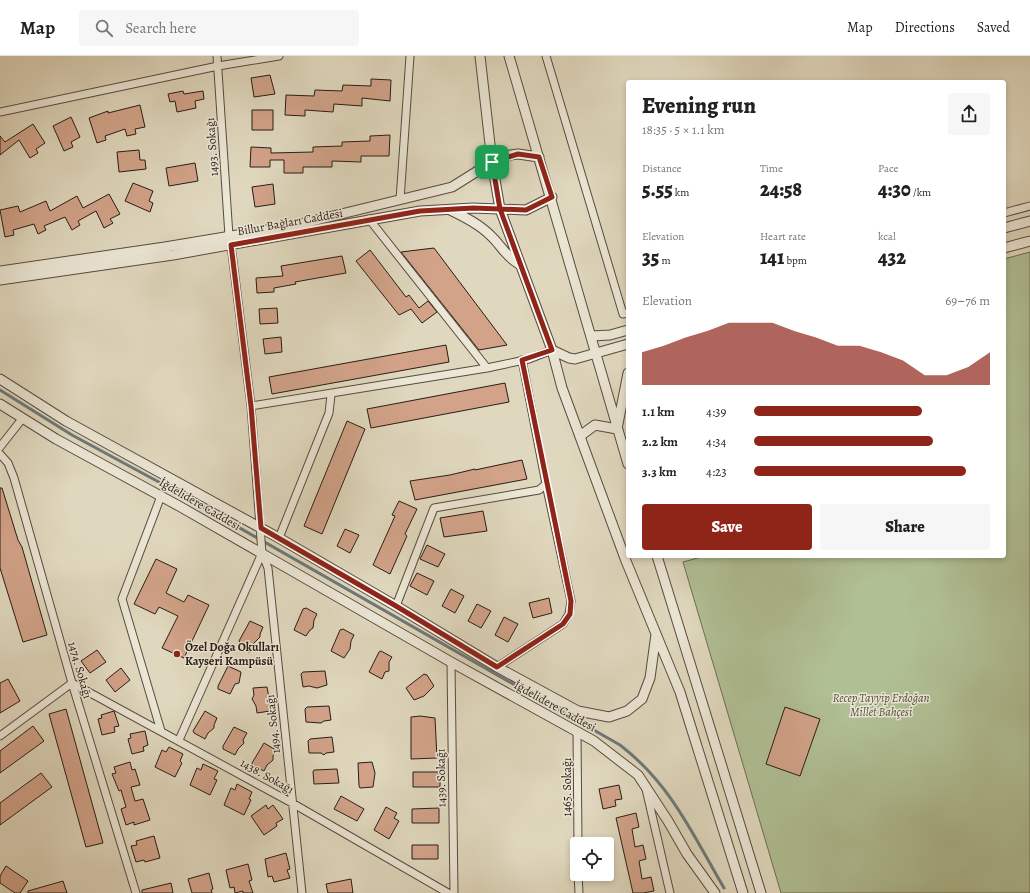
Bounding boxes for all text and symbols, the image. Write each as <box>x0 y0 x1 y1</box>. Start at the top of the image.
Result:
search box <box>79 10 359 46</box>
text: Map <box>20 15 55 41</box>
icon: search <box>93 17 115 39</box>
text: Search here <box>125 18 197 38</box>
text: Map <box>847 18 873 37</box>
text: Directions <box>895 18 955 37</box>
text: Saved <box>977 18 1010 37</box>
text: Evening run <box>642 91 756 121</box>
button: share <box>948 93 990 135</box>
street label: 1493. Sokağı <box>202 117 222 177</box>
text: 18:35 · 5 × 1.1 km <box>642 121 725 138</box>
pin <box>475 145 509 179</box>
icon: arrive <box>481 151 503 173</box>
text: Distance <box>642 161 681 176</box>
text: Time <box>760 161 783 176</box>
text: Pace <box>878 161 898 176</box>
text: 5.55 <box>642 176 673 203</box>
text: 24:58 <box>760 176 802 203</box>
text: 4:30 <box>878 176 911 203</box>
text: km <box>673 185 689 200</box>
text: /km <box>911 185 931 200</box>
street label: Billur Bağları Caddesi <box>236 205 344 239</box>
text: Elevation <box>642 229 684 244</box>
text: Heart rate <box>760 229 806 244</box>
text: kcal <box>878 229 896 244</box>
text: 35 <box>642 244 659 271</box>
text: 141 <box>760 244 784 271</box>
text: 432 <box>878 244 906 271</box>
text: m <box>659 253 671 268</box>
text: bpm <box>784 253 807 268</box>
text: Elevation <box>642 292 692 309</box>
text: 69–76 m <box>945 292 990 309</box>
text: 1.1 km <box>642 403 675 420</box>
text: 4:39 <box>706 403 726 420</box>
text: 2.2 km <box>642 433 678 450</box>
text: 4:34 <box>706 433 726 450</box>
text: 3.3 km <box>642 463 677 480</box>
text: 4:23 <box>706 463 727 480</box>
street label: İğdelidere Caddesi <box>156 474 244 534</box>
button: Save <box>642 504 812 550</box>
button: Share <box>820 504 990 550</box>
place label: Özel Doğa Okulları Kayseri Kampüsü <box>185 639 280 669</box>
street label: 1474. Sokağı <box>64 640 96 700</box>
marker: Özel Doğa Okulları Kayseri Kampüsü <box>172 649 182 659</box>
street label: İğdelidere Caddesi <box>511 677 599 735</box>
park label: Recep Tayyip Erdoğan Millet Bahçesi <box>833 690 930 720</box>
street label: 1494. Sokağı <box>262 694 284 754</box>
street label: 1439. Sokağı <box>432 749 450 807</box>
street label: 1438. Sokağı <box>237 755 297 797</box>
street label: 1465. Sokağı <box>559 758 575 816</box>
map controls <box>570 837 614 881</box>
button: locate <box>570 837 614 881</box>

